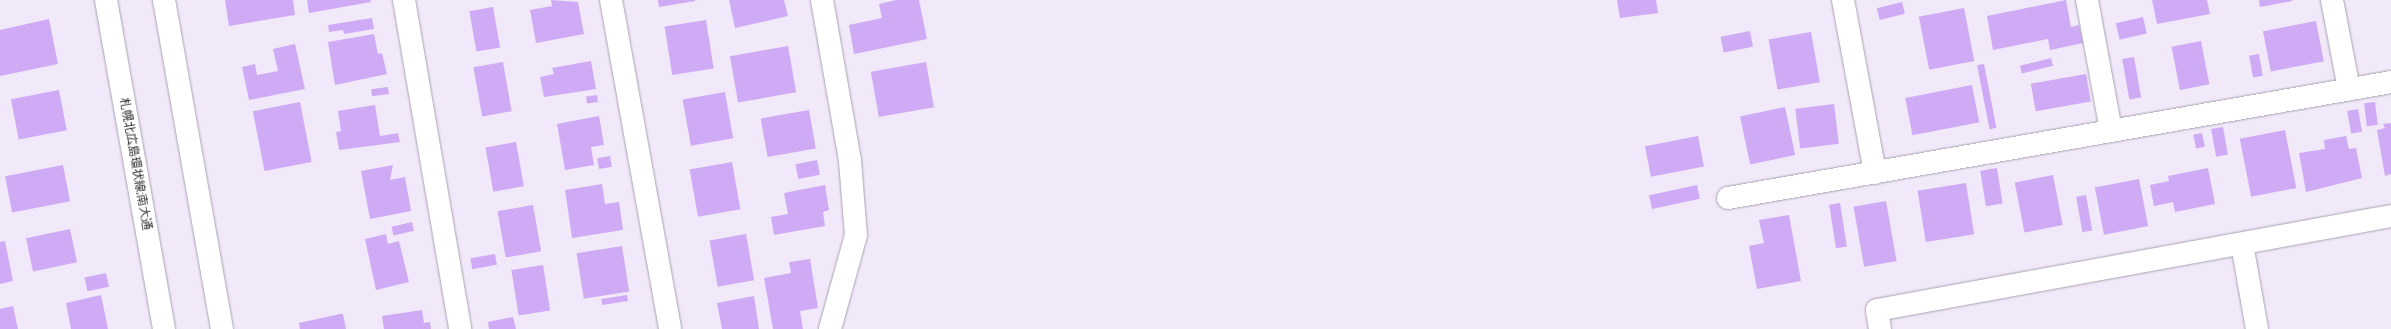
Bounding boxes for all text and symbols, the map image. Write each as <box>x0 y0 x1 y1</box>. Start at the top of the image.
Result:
street label: 札幌北広島環状線;南大通 <box>116 97 154 231</box>

